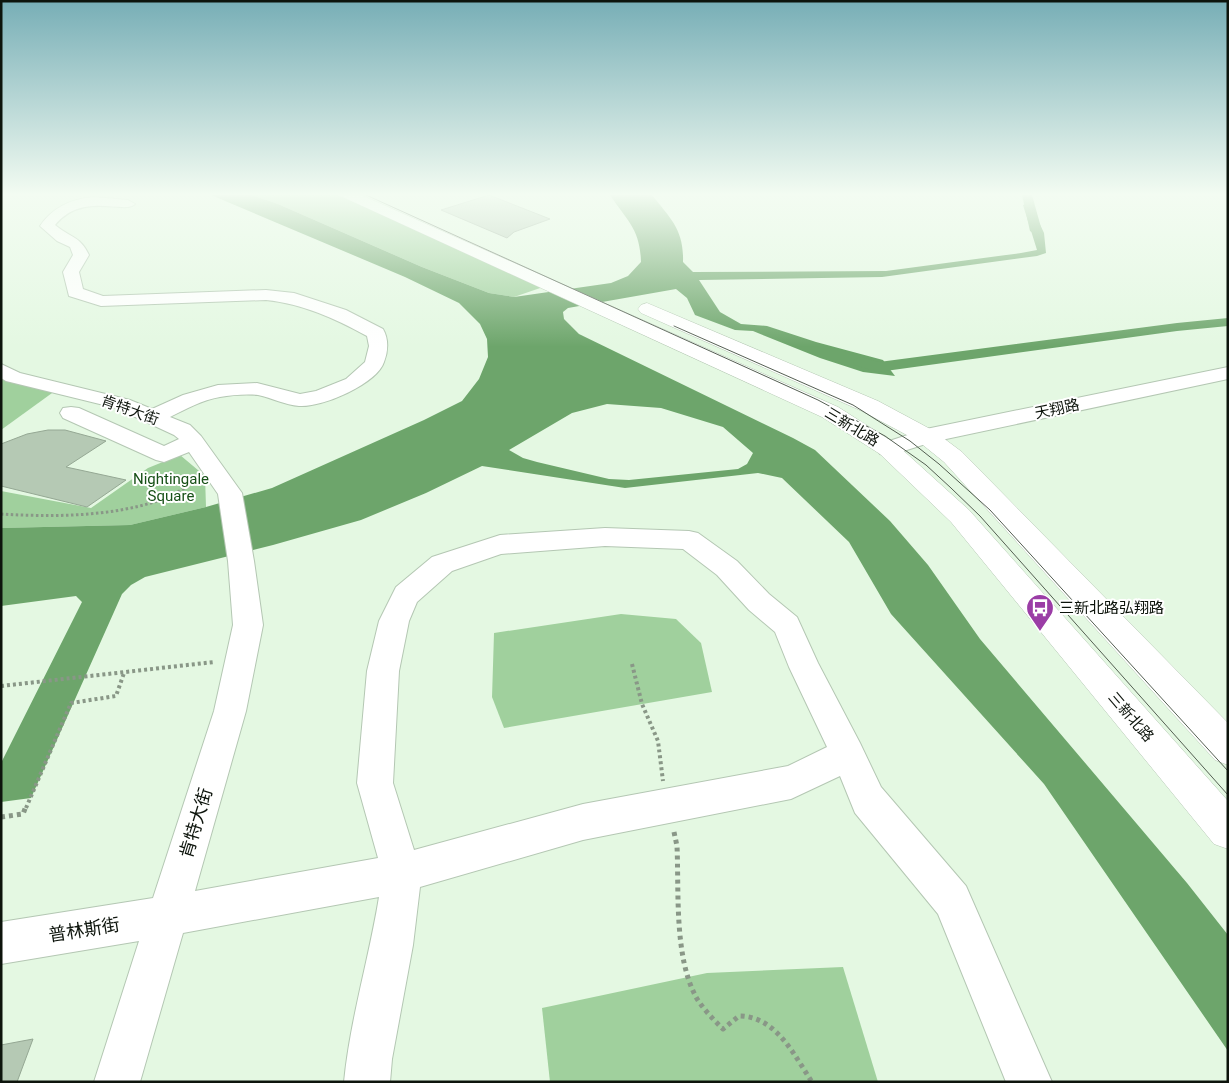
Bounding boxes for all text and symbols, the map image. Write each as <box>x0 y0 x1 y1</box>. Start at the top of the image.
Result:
street label: 肯特大街 <box>99 391 161 429</box>
street label: 天翔路 <box>1033 396 1081 422</box>
street label: 三新北路 <box>822 404 882 450</box>
park label: Nightingale Square <box>133 470 209 505</box>
bus stop icon: 三新北路弘翔路 <box>1025 593 1055 632</box>
place label: 三新北路弘翔路 <box>1059 599 1164 617</box>
street label: 三新北路 <box>1105 688 1157 746</box>
street label: 肯特大街 <box>175 785 216 860</box>
street label: 普林斯街 <box>47 914 121 946</box>

